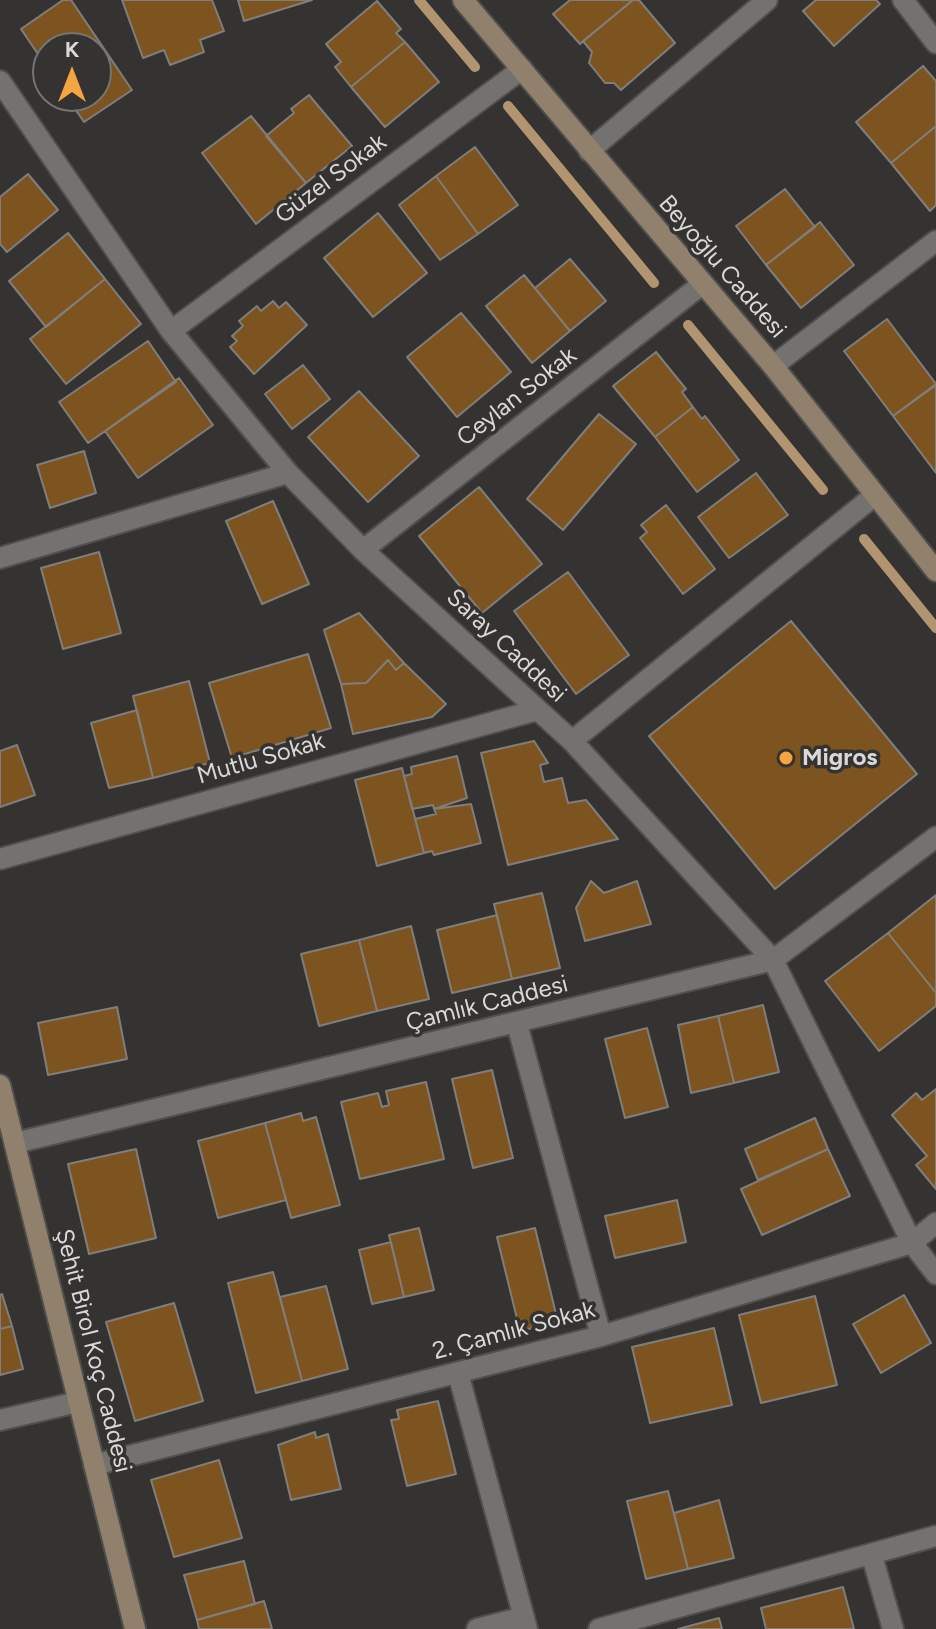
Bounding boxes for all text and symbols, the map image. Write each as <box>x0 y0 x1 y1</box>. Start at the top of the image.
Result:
north arrow <box>32 32 112 112</box>
text: K <box>65 36 79 63</box>
street label: Güzel Sokak <box>270 128 392 230</box>
street label: Beyoğlu Caddesi <box>652 190 792 344</box>
street label: Ceylan Sokak <box>452 341 582 453</box>
street label: Saray Caddesi <box>440 583 572 709</box>
street label: Mutlu Sokak <box>194 727 328 791</box>
place label: Migros <box>802 744 878 772</box>
marker: Migros <box>777 749 795 767</box>
street label: Çamlık Caddesi <box>403 970 571 1038</box>
street label: Şehit Birol Koç Caddesi <box>49 1226 137 1476</box>
street label: 2. Çamlık Sokak <box>430 1296 598 1366</box>

